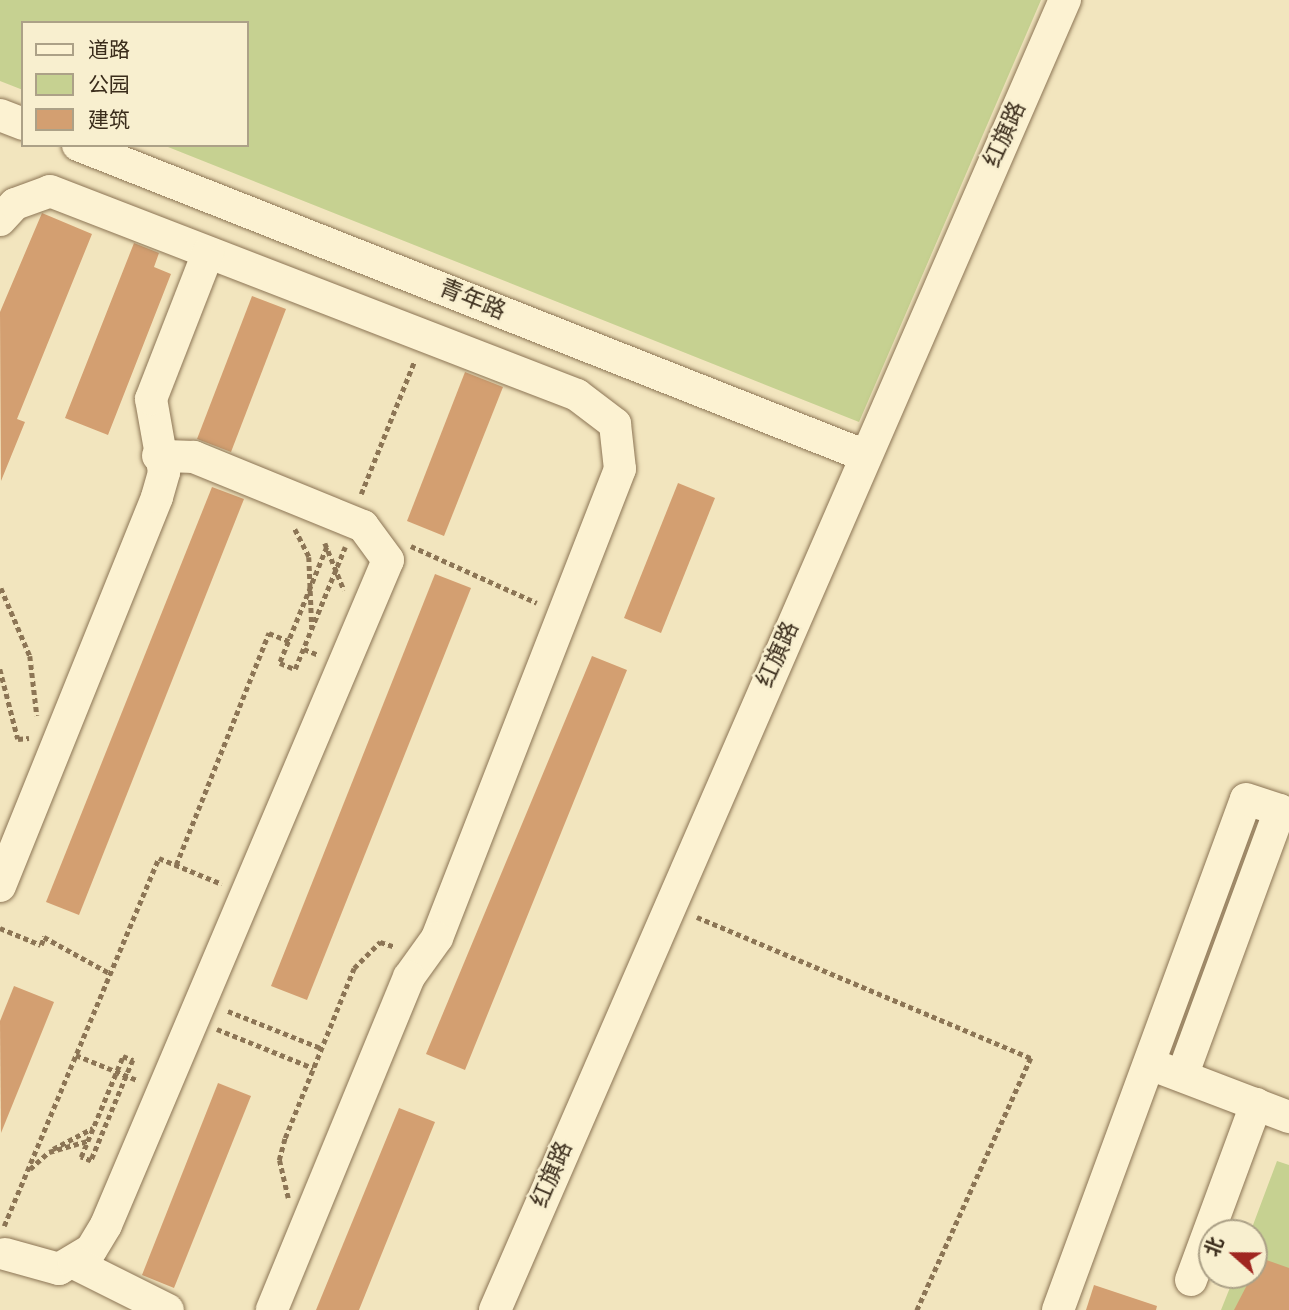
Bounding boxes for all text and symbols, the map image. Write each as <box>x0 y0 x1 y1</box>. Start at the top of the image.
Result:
legend <box>21 21 248 147</box>
text: 道路 <box>88 35 130 67</box>
text: 公园 <box>88 70 130 102</box>
street label: 红旗路 <box>979 98 1033 172</box>
text: 建筑 <box>88 105 130 137</box>
street label: 青年路 <box>435 275 509 327</box>
street label: 红旗路 <box>752 618 806 692</box>
street label: 红旗路 <box>527 1138 579 1212</box>
north arrow <box>1198 1219 1268 1289</box>
text: 北 <box>1198 1233 1232 1261</box>

